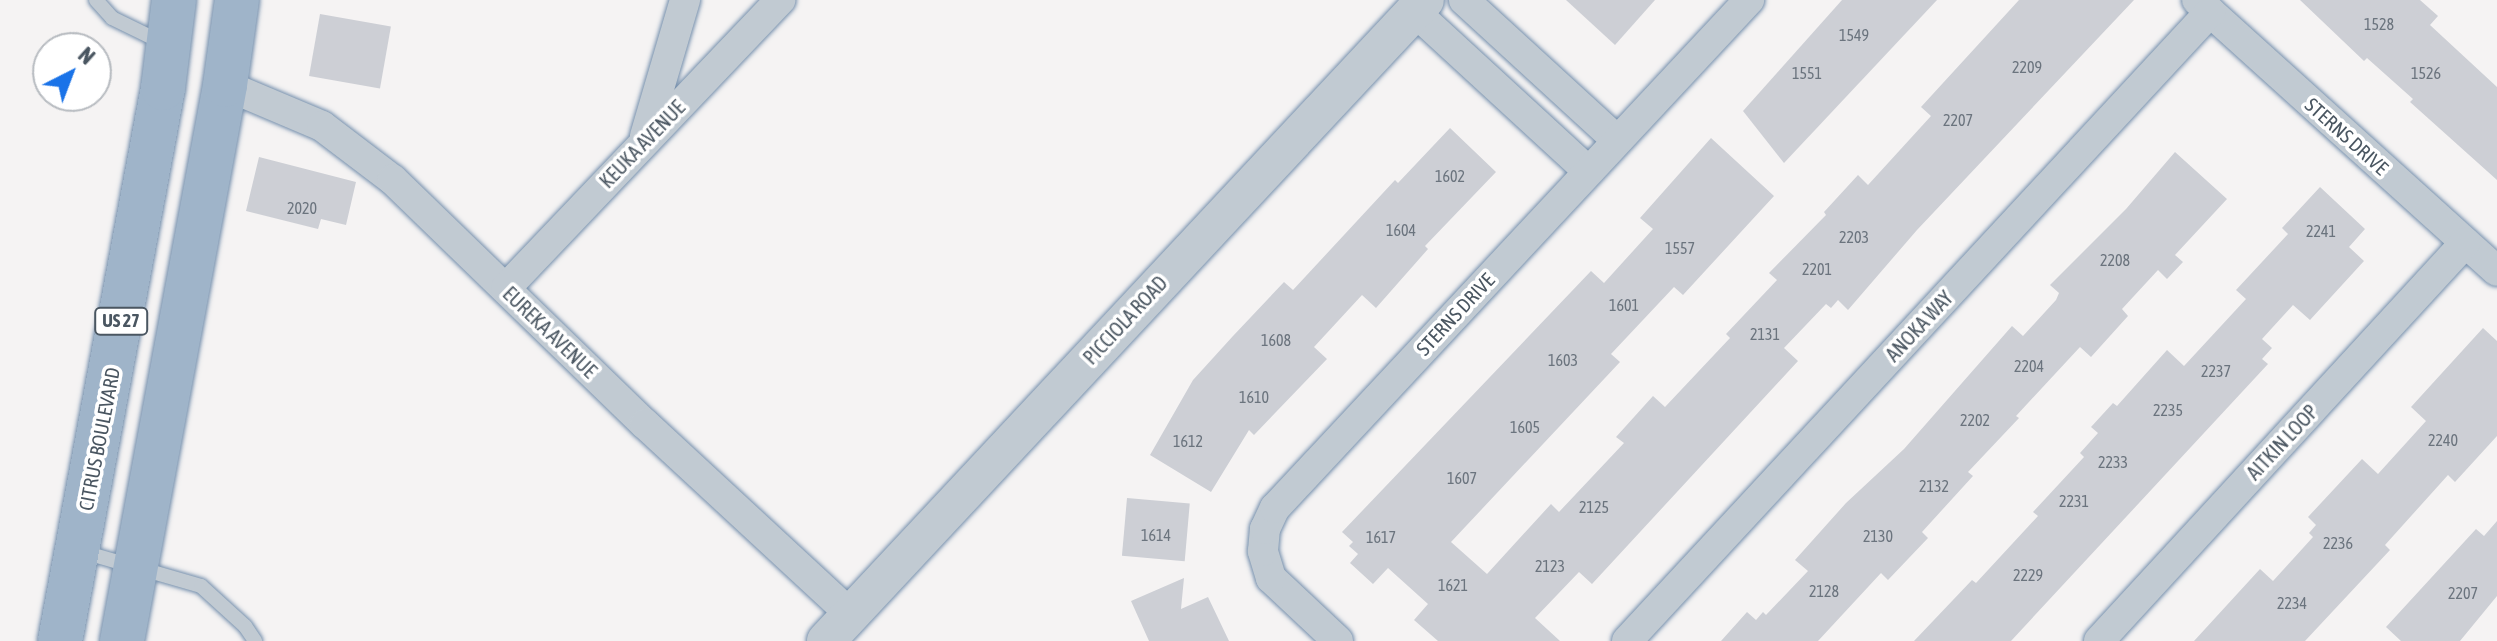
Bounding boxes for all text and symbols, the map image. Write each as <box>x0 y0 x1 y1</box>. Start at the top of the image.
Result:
house number: 1528 <box>2364 14 2394 34</box>
house number: 1549 <box>1839 25 1869 45</box>
north arrow <box>32 32 112 112</box>
text: N <box>73 42 100 70</box>
house number: 2209 <box>2012 57 2042 77</box>
house number: 1551 <box>1792 63 1822 83</box>
house number: 1526 <box>2411 63 2441 83</box>
street label: STERNS DRIVE <box>2301 93 2393 179</box>
street label: KEUKA AVENUE <box>594 95 690 193</box>
house number: 2207 <box>1943 110 1973 130</box>
house number: 1602 <box>1435 166 1465 186</box>
house number: 2020 <box>287 198 317 218</box>
house number: 1604 <box>1386 220 1416 240</box>
house number: 2241 <box>2306 221 2336 241</box>
house number: 2203 <box>1839 227 1869 247</box>
house number: 1557 <box>1665 238 1695 258</box>
house number: 2208 <box>2100 250 2130 270</box>
house number: 2201 <box>1802 259 1832 279</box>
street label: STERNS DRIVE <box>1411 268 1499 360</box>
street label: PICCIOLA ROAD <box>1078 271 1172 369</box>
street label: EUREKA AVENUE <box>498 281 602 383</box>
street label: ANOKA WAY <box>1880 286 1958 366</box>
house number: 1601 <box>1609 295 1639 315</box>
road number: US 27 <box>93 307 149 335</box>
house number: 2131 <box>1750 324 1780 344</box>
house number: 1608 <box>1261 330 1291 350</box>
house number: 1603 <box>1548 350 1578 370</box>
house number: 2204 <box>2014 356 2044 376</box>
house number: 2237 <box>2201 361 2231 381</box>
street label: CITRUS BOULEVARD <box>73 365 125 513</box>
house number: 1610 <box>1239 387 1269 407</box>
house number: 2235 <box>2153 400 2183 420</box>
street label: AITKIN LOOP <box>2241 400 2323 484</box>
house number: 2202 <box>1960 410 1990 430</box>
house number: 1605 <box>1510 417 1540 437</box>
house number: 2240 <box>2428 430 2458 450</box>
house number: 1612 <box>1173 431 1203 451</box>
house number: 2233 <box>2098 452 2128 472</box>
house number: 1607 <box>1447 468 1477 488</box>
house number: 2132 <box>1919 476 1949 496</box>
house number: 2231 <box>2059 491 2089 511</box>
house number: 2125 <box>1579 497 1609 517</box>
house number: 1614 <box>1141 525 1171 545</box>
house number: 2130 <box>1863 526 1893 546</box>
house number: 1617 <box>1366 527 1396 547</box>
house number: 2236 <box>2323 533 2353 553</box>
house number: 2123 <box>1535 556 1565 576</box>
house number: 2229 <box>2013 565 2043 585</box>
house number: 1621 <box>1438 575 1468 595</box>
house number: 2128 <box>1809 581 1839 601</box>
house number: 2207 <box>2448 583 2478 603</box>
house number: 2234 <box>2277 593 2307 613</box>

